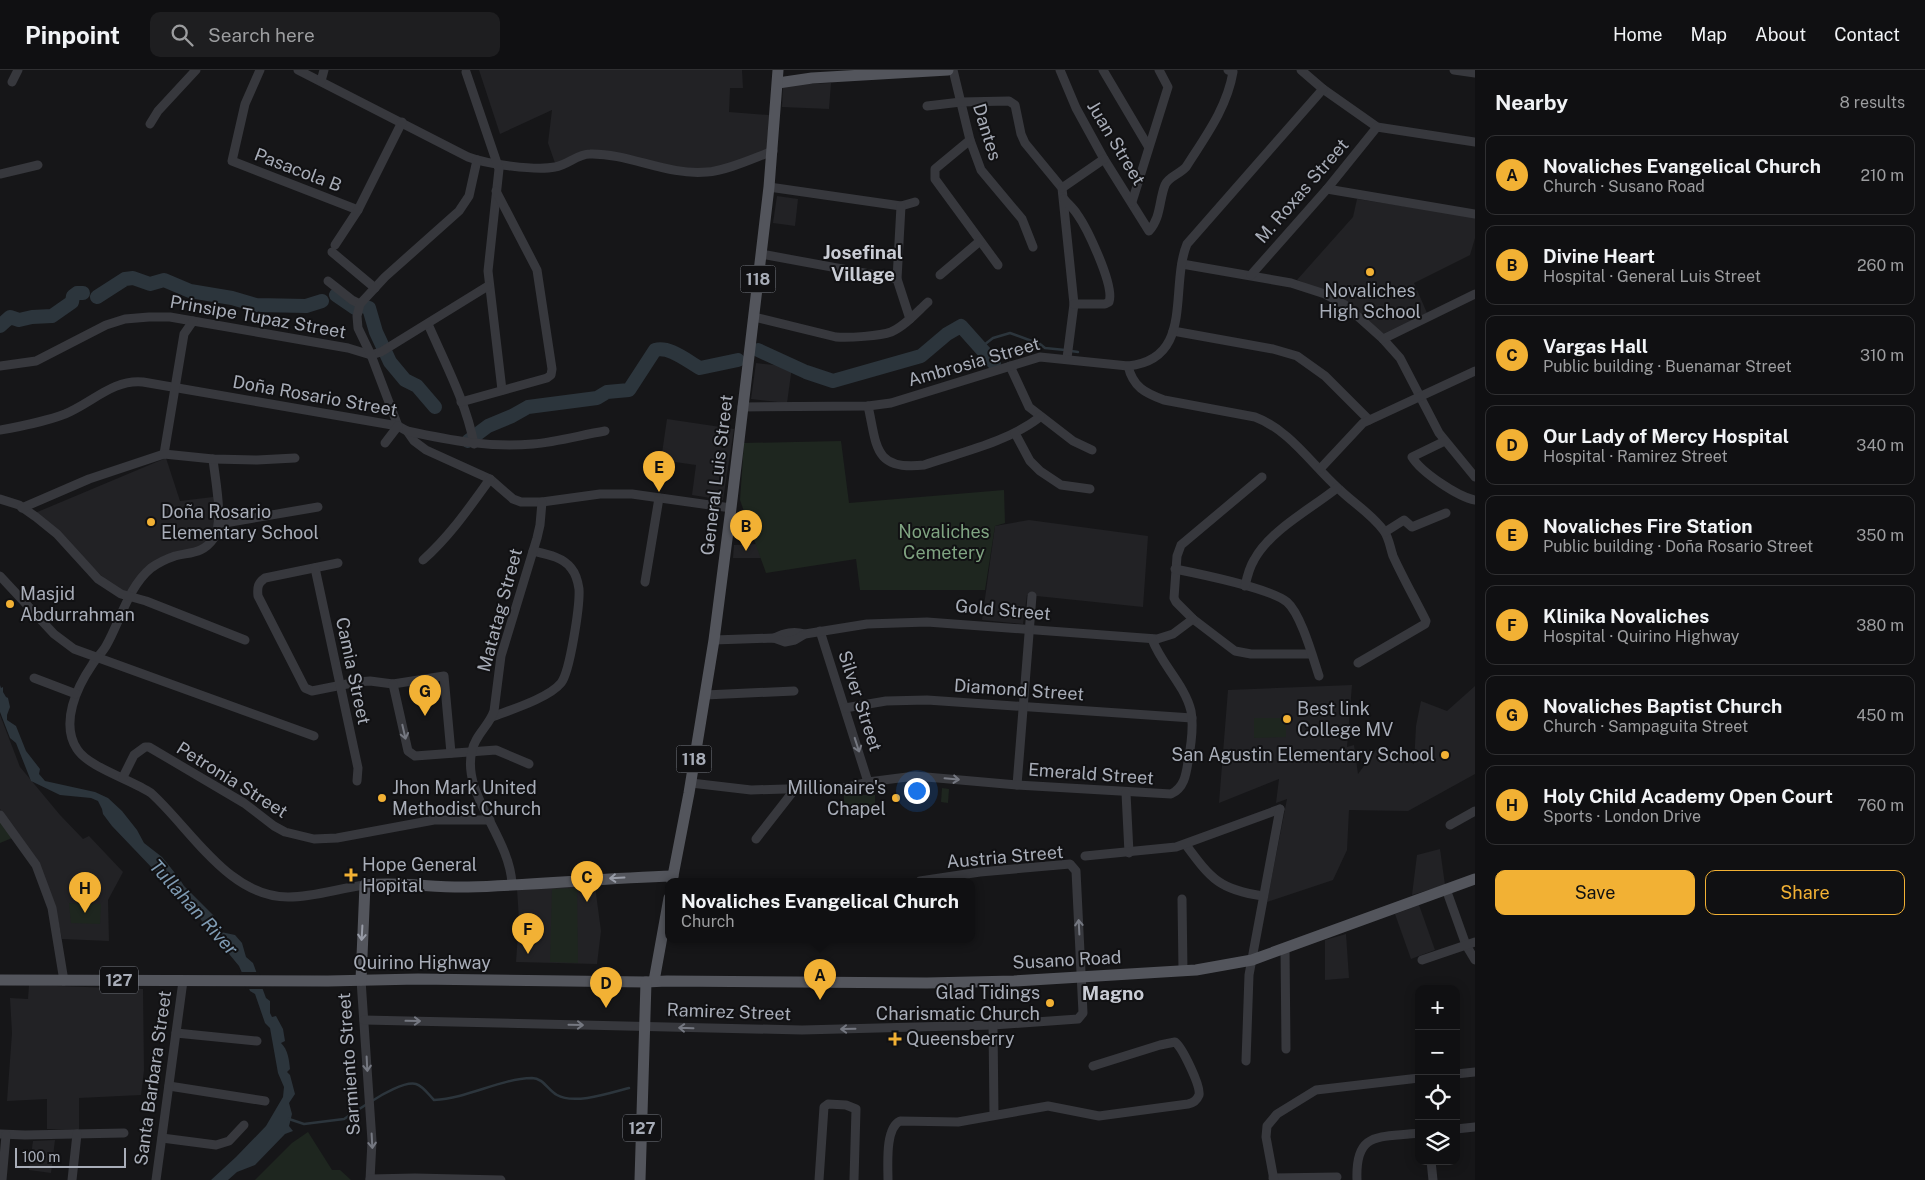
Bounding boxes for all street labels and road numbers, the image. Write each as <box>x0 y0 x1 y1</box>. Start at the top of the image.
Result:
street label: Juan Street <box>1083 97 1150 189</box>
street label: Dantes <box>969 101 1006 163</box>
street label: M. Roxas Street <box>1251 134 1353 247</box>
street label: Pasacola B <box>252 143 345 196</box>
road number: 118 <box>740 265 776 292</box>
street label: Prinsipe Tupaz Street <box>168 291 348 342</box>
street label: Ambrosia Street <box>905 333 1042 390</box>
street label: Doña Rosario Street <box>231 371 399 420</box>
street label: General Luis Street <box>696 393 737 557</box>
street label: Matatag Street <box>473 546 526 674</box>
street label: Gold Street <box>954 595 1052 624</box>
street label: Camia Street <box>332 615 375 726</box>
street label: Silver Street <box>834 648 887 754</box>
street label: Diamond Street <box>953 674 1085 705</box>
street label: Petronia Street <box>173 737 292 822</box>
road number: 118 <box>676 746 712 772</box>
street label: Emerald Street <box>1027 759 1155 788</box>
street label: Austria Street <box>946 841 1064 872</box>
street label: Susano Road <box>1012 946 1122 973</box>
street label: Quirino Highway <box>353 952 491 973</box>
road number: 127 <box>100 966 138 994</box>
street label: Santa Barbara Street <box>130 989 175 1167</box>
street label: Sarmiento Street <box>333 992 364 1136</box>
street label: Ramirez Street <box>666 999 792 1024</box>
road number: 127 <box>623 1114 661 1142</box>

